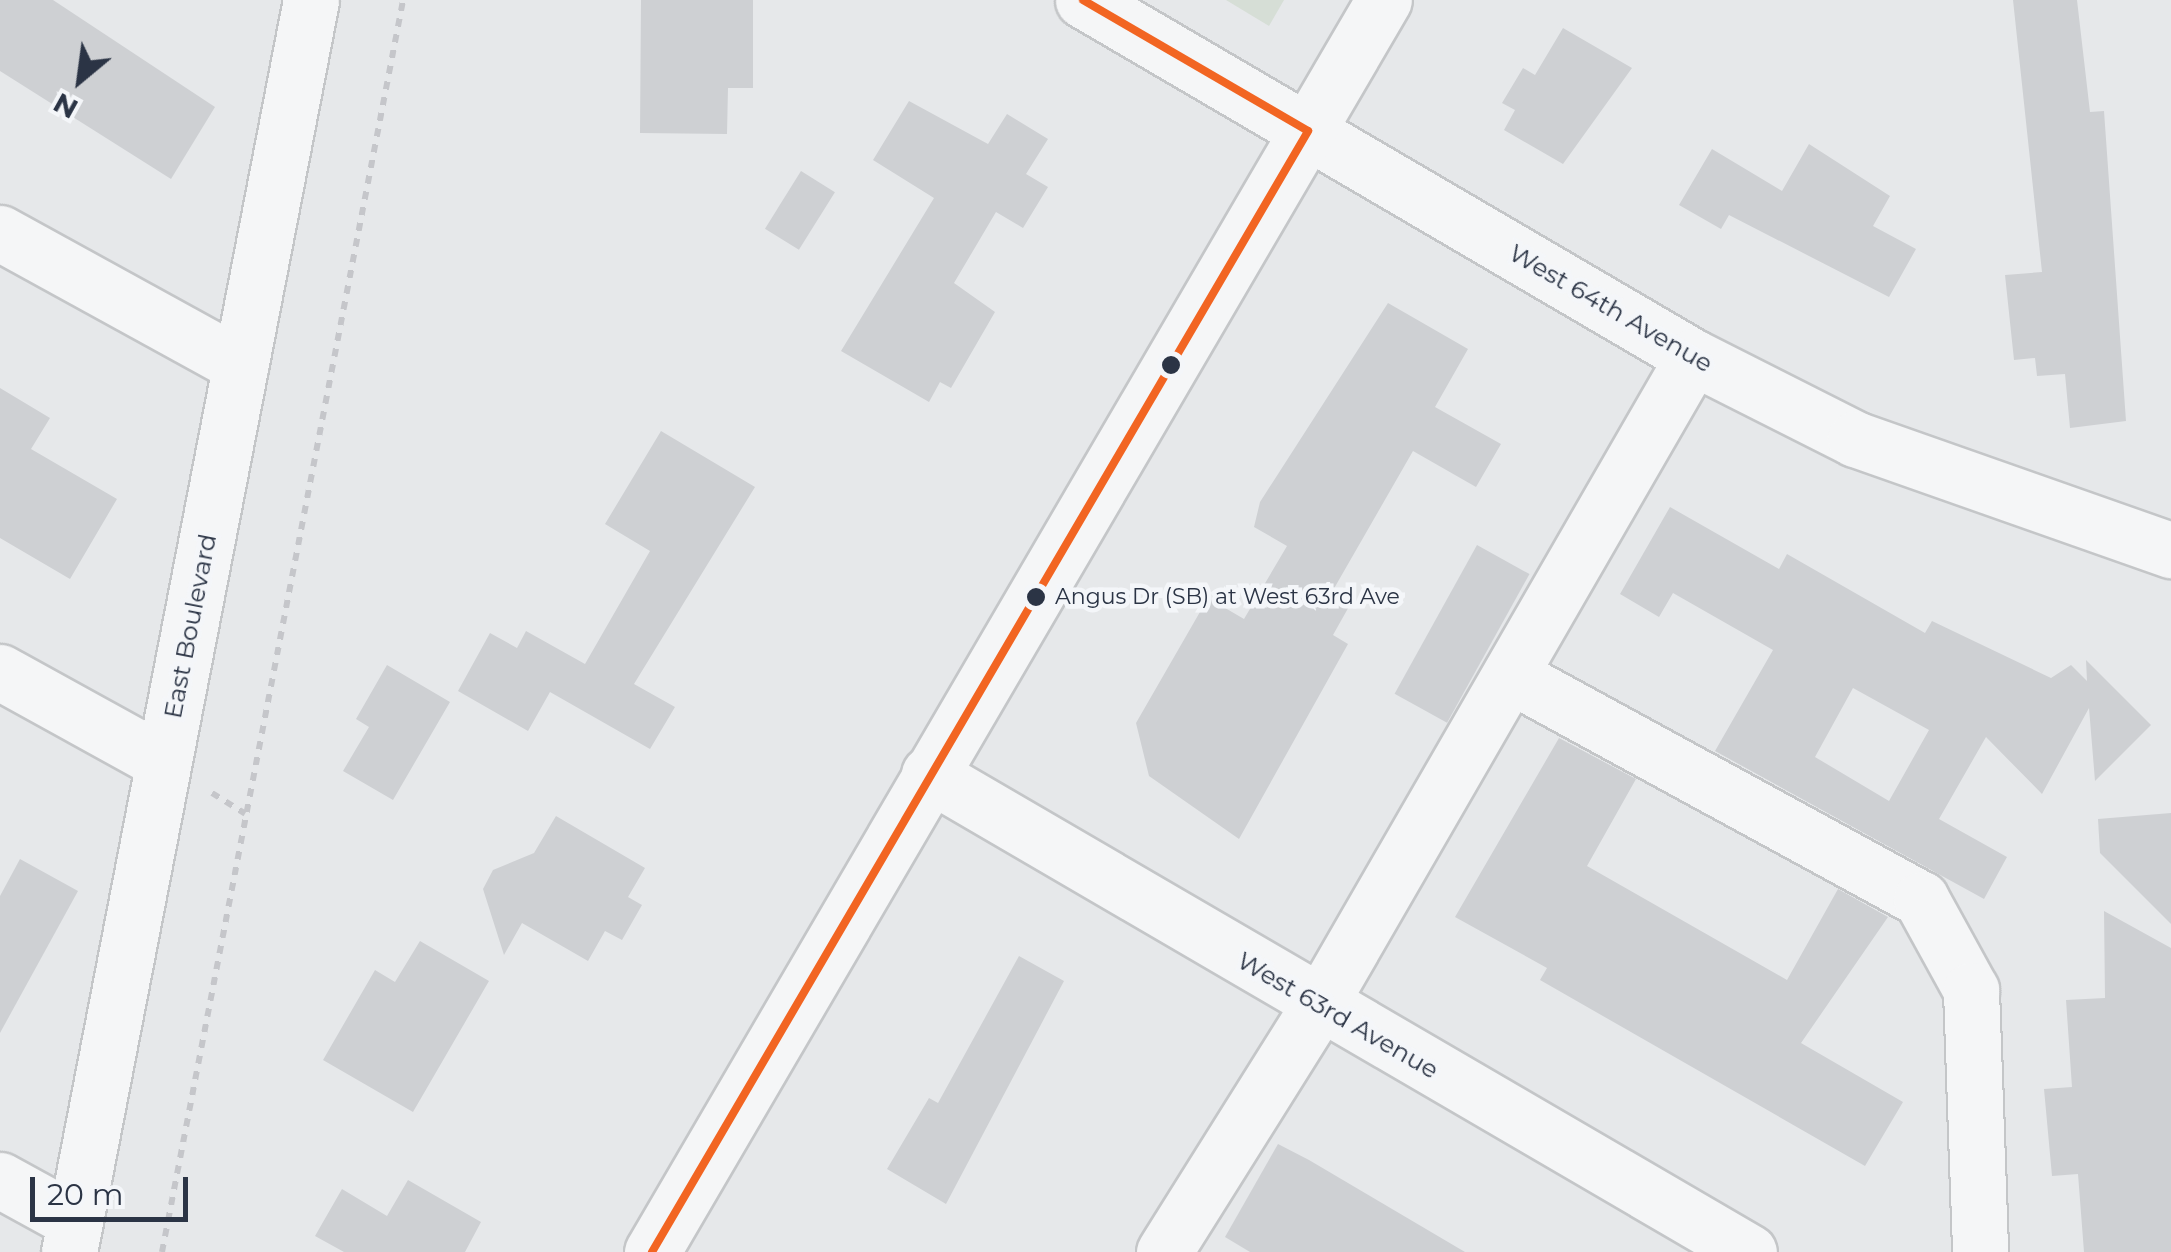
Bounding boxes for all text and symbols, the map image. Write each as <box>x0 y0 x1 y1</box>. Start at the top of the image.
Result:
north arrow <box>30 30 130 130</box>
text: N <box>47 86 84 127</box>
street label: West 64th Avenue <box>1504 237 1718 379</box>
unlabelled marker <box>1161 355 1181 375</box>
street label: East Boulevard <box>157 531 223 721</box>
place label: Angus Dr (SB) at West 63rd Ave <box>1055 584 1400 610</box>
marker: Angus Dr (SB) at West 63rd Ave <box>1026 587 1046 607</box>
street label: West 63rd Avenue <box>1232 945 1444 1085</box>
scale bar <box>35 1157 192 1219</box>
text: 20 m <box>47 1176 124 1213</box>

